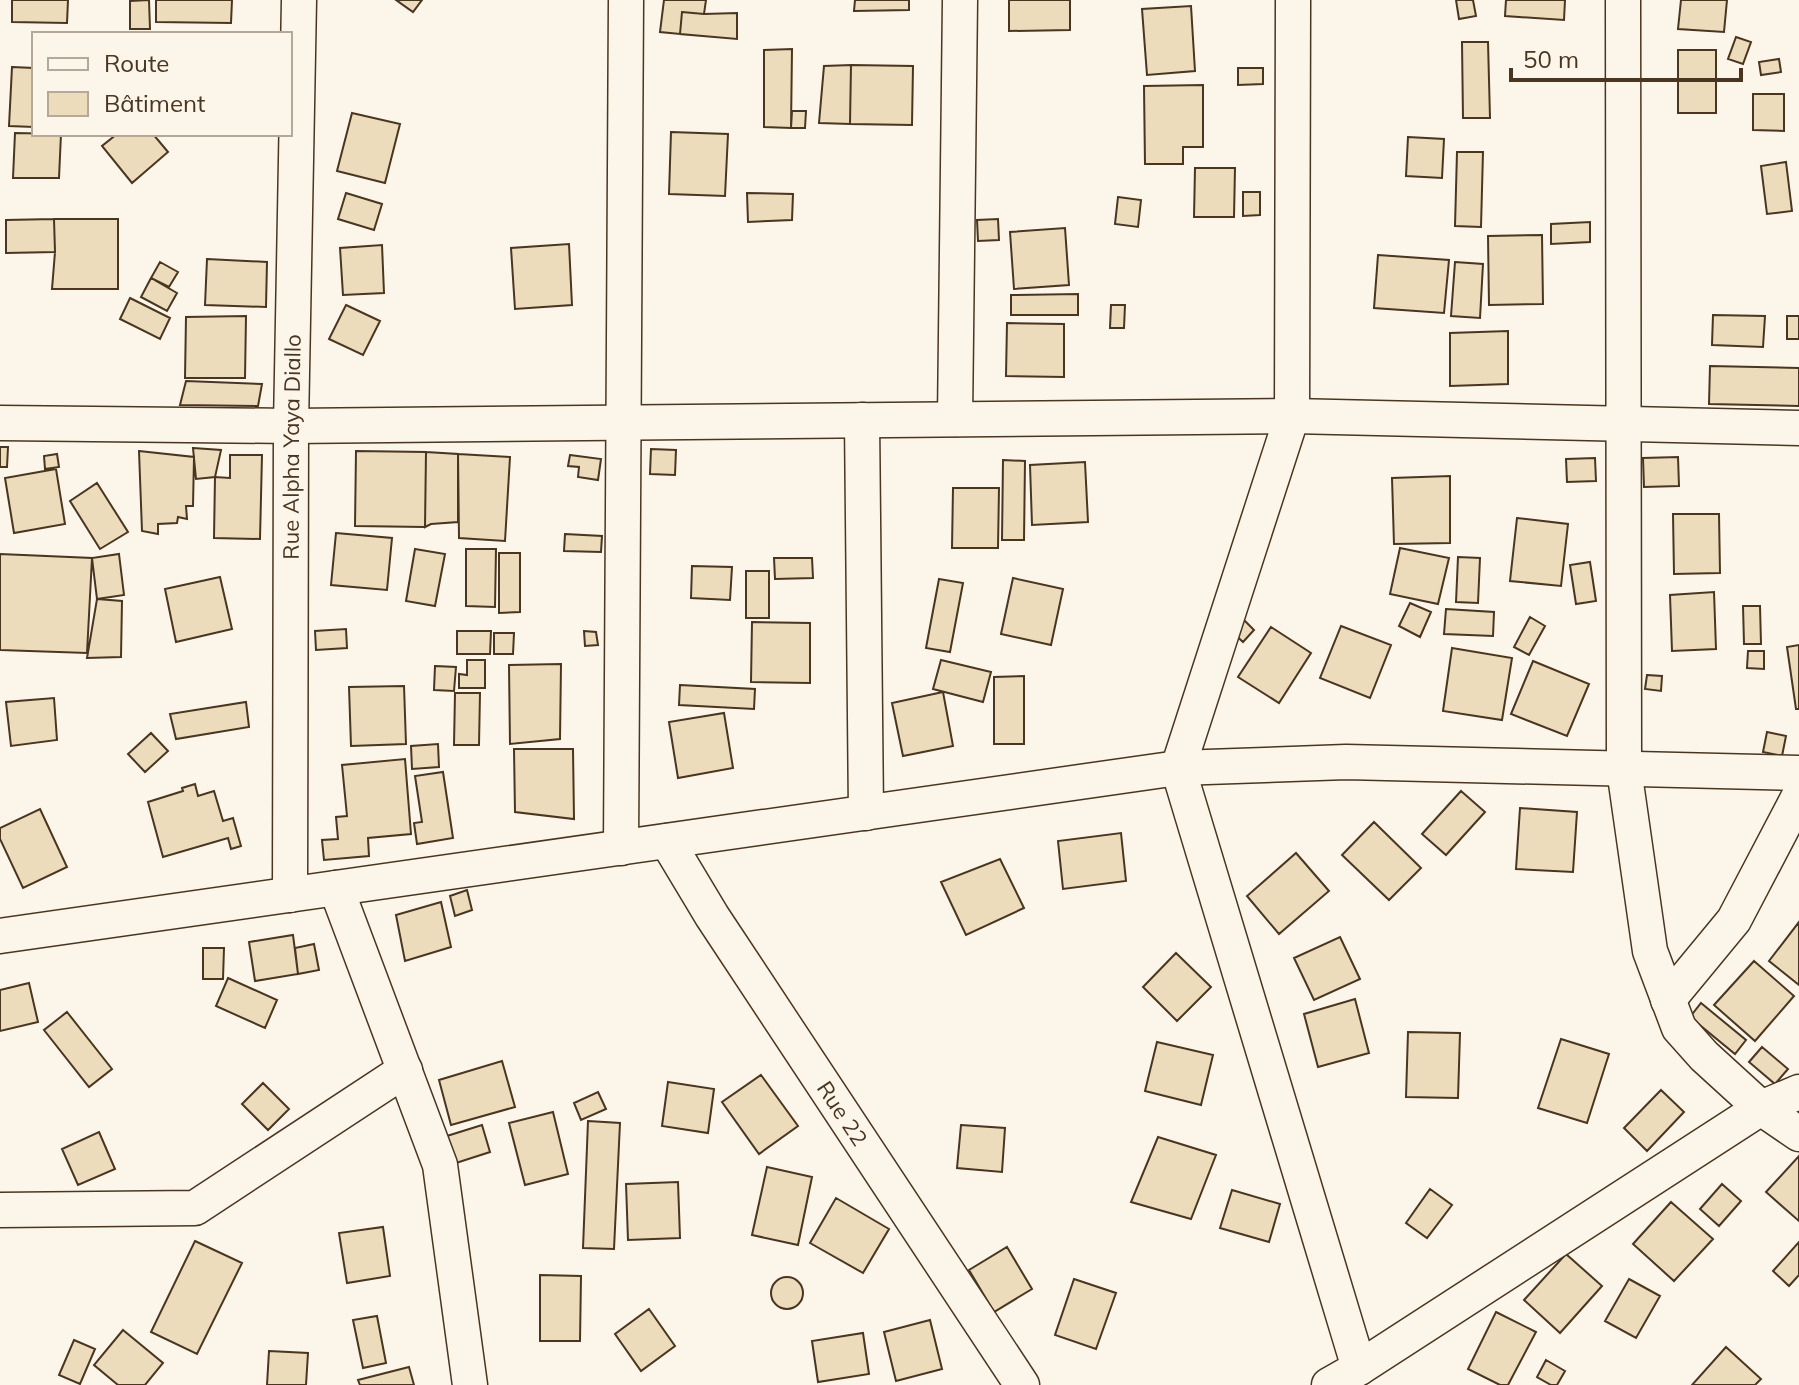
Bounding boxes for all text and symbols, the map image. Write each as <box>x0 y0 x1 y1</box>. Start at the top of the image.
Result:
legend <box>32 32 292 136</box>
scale bar <box>1511 32 1741 82</box>
text: 50 m <box>1523 44 1579 74</box>
text: Route <box>104 48 169 78</box>
text: Bâtiment <box>104 88 205 118</box>
street label: Rue Alpha Yaya Diallo <box>277 334 307 560</box>
street label: Rue 22 <box>811 1076 874 1151</box>

